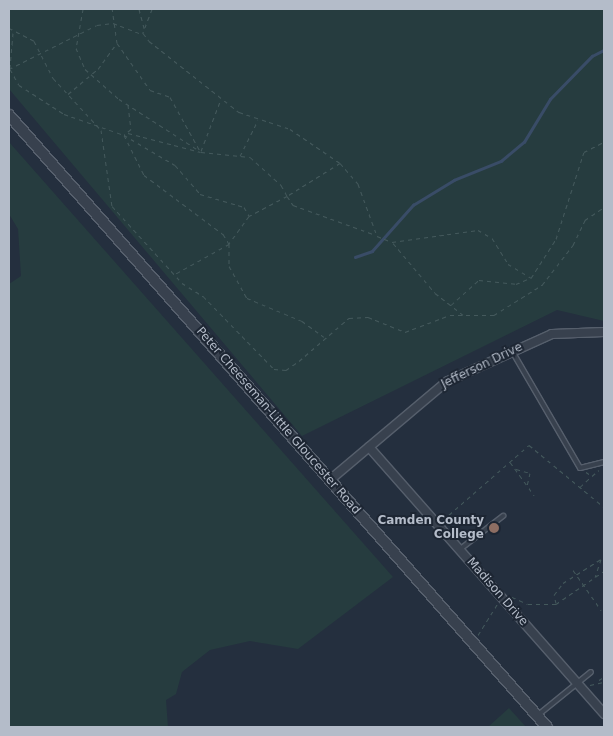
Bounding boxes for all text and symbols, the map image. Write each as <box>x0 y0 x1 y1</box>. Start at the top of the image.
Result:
street label: Peter Cheeseman-Little Gloucester Road <box>193 325 363 517</box>
street label: Jefferson Drive <box>439 340 525 392</box>
place label: Camden County College <box>377 514 484 542</box>
marker: Camden County College <box>488 522 500 534</box>
street label: Madison Drive <box>463 555 531 629</box>

